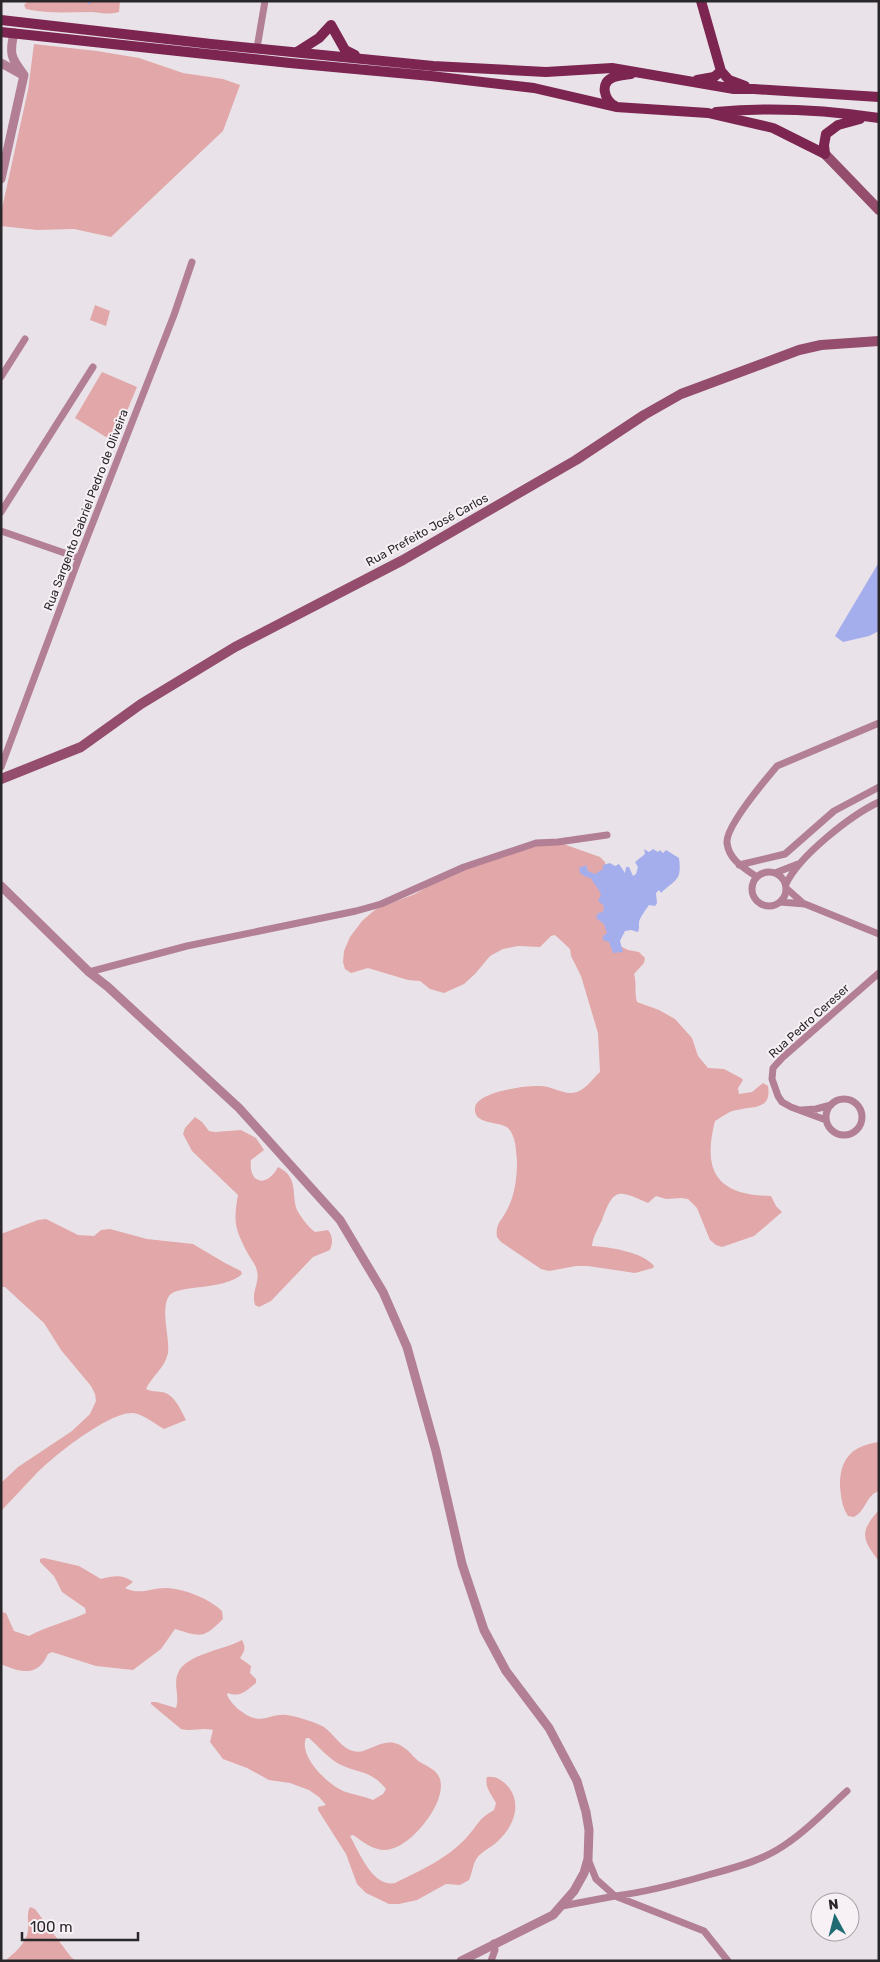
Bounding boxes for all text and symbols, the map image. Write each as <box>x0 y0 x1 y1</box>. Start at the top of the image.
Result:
street label: Rua Sargento Gabriel Pedro de Oliveira <box>41 407 131 613</box>
street label: Rua Prefeito José Carlos <box>363 491 491 569</box>
street label: Rua Pedro Cereser <box>766 981 853 1061</box>
north arrow <box>810 1892 860 1942</box>
text: N <box>827 1896 840 1914</box>
scale bar <box>22 1910 139 1942</box>
text: 100 m <box>30 1918 72 1936</box>

